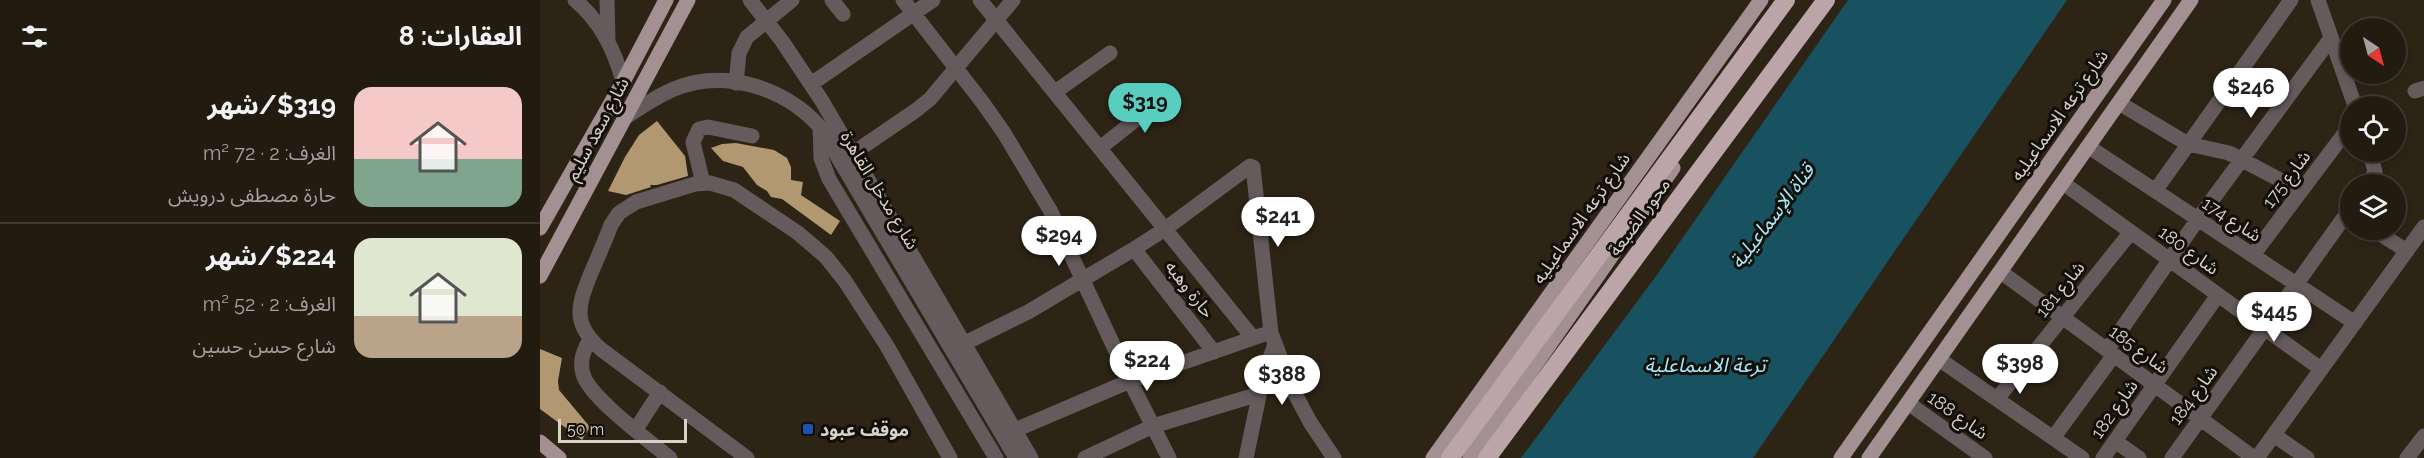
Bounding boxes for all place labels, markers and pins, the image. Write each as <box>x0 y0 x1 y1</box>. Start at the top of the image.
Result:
pin: $246 <box>2215 68 2287 119</box>
pin: $319 <box>1109 83 1181 134</box>
pin: $241 <box>1242 197 1314 248</box>
pin: $294 <box>1023 216 1095 267</box>
pin: $445 <box>2238 292 2310 343</box>
pin: $224 <box>1111 341 1183 392</box>
pin: $398 <box>1984 344 2056 395</box>
pin: $388 <box>1246 355 1318 406</box>
place label: موقف عبود <box>820 419 909 440</box>
marker: موقف عبود <box>801 422 815 436</box>

